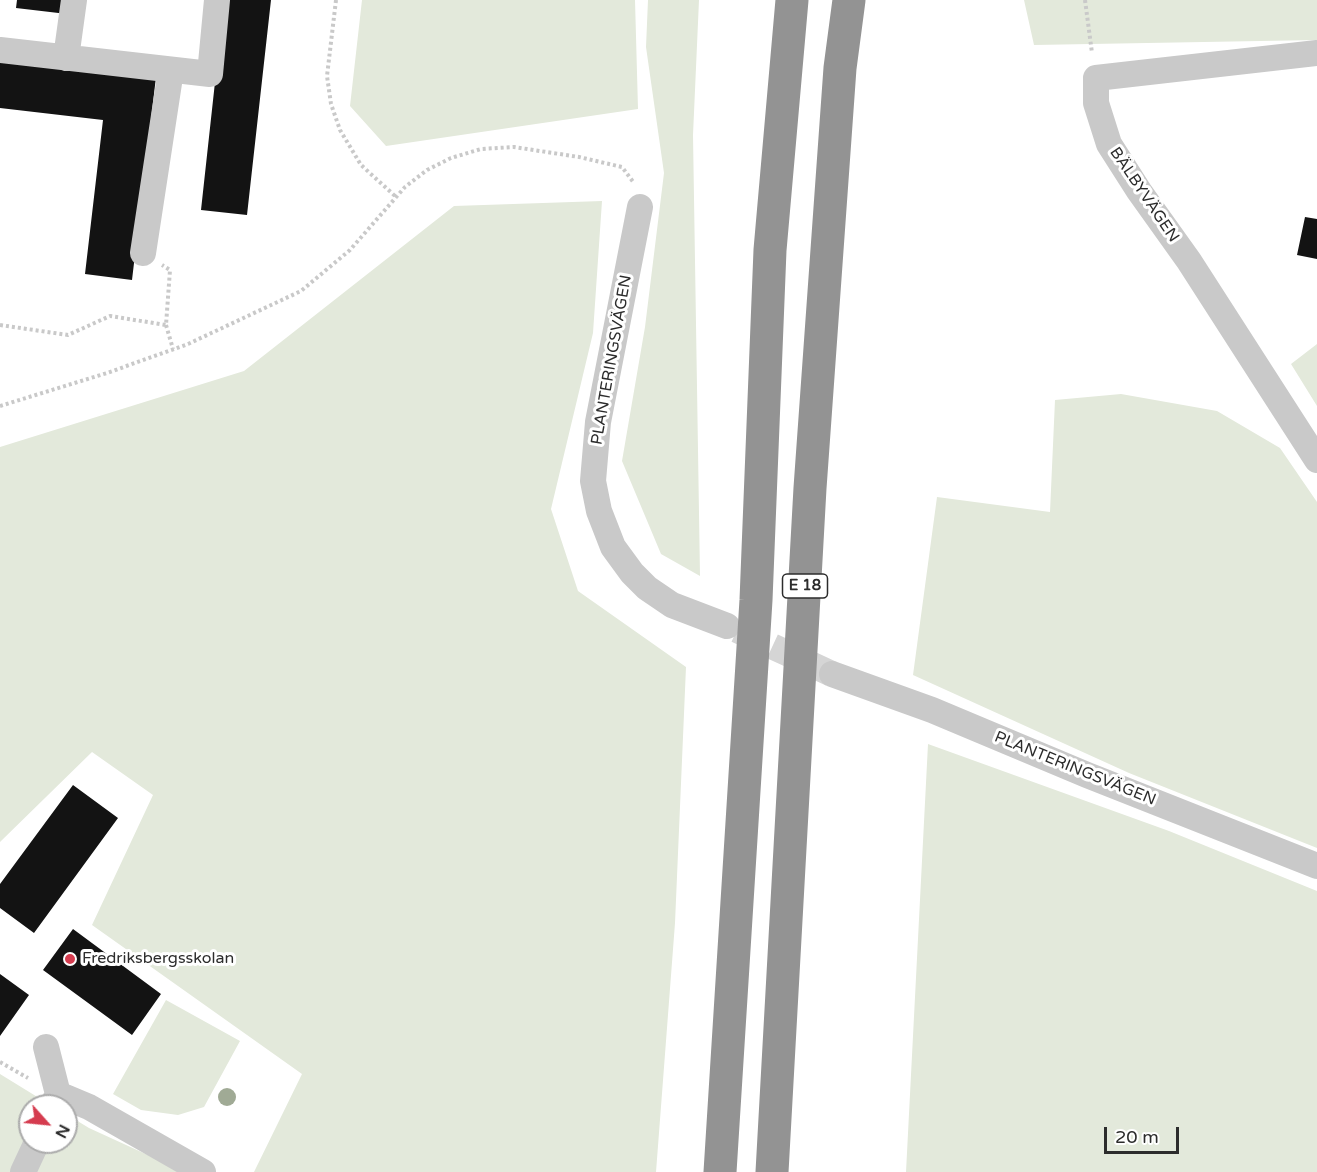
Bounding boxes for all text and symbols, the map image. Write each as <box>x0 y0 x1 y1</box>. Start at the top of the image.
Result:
street label: BÄLBYVÄGEN <box>1105 144 1183 246</box>
street label: PLANTERINGSVÄGEN <box>588 273 636 447</box>
road number: E 18 <box>782 574 828 598</box>
street label: PLANTERINGSVÄGEN <box>992 728 1158 810</box>
place label: Fredriksbergsskolan <box>82 949 234 969</box>
marker: Fredriksbergsskolan <box>63 952 77 966</box>
north arrow <box>18 1094 78 1154</box>
scale bar <box>1107 1115 1182 1153</box>
text: N <box>50 1121 74 1142</box>
text: 20 m <box>1115 1126 1159 1148</box>

